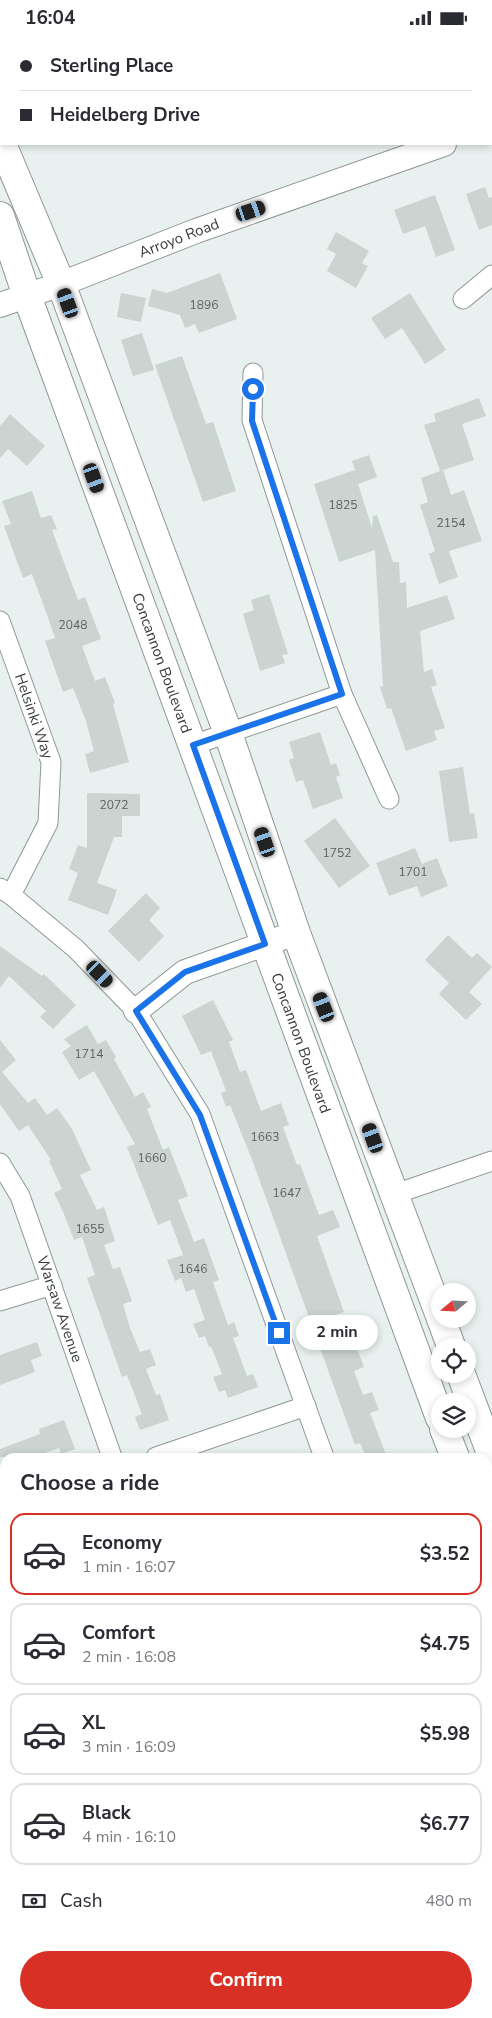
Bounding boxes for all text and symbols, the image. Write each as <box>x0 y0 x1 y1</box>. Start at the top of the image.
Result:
text: 16:04 <box>25 5 75 31</box>
text: Sterling Place <box>50 53 173 79</box>
text: Heidelberg Drive <box>50 102 200 128</box>
car <box>234 199 267 223</box>
street label: Arroyo Road <box>136 214 222 262</box>
car <box>55 286 80 320</box>
house number: 1896 <box>190 297 218 313</box>
route start <box>242 378 264 400</box>
car <box>81 461 106 495</box>
house number: 1825 <box>329 497 357 513</box>
house number: 2154 <box>437 515 465 531</box>
street label: Concannon Boulevard <box>127 590 197 736</box>
house number: 2048 <box>59 617 87 633</box>
street label: Helsinki Way <box>10 671 58 762</box>
house number: 2072 <box>100 797 128 813</box>
car <box>253 825 276 859</box>
house number: 1752 <box>323 845 351 861</box>
house number: 1701 <box>399 864 427 880</box>
car <box>84 958 115 990</box>
street label: Concannon Boulevard <box>266 970 336 1116</box>
car <box>311 990 336 1024</box>
house number: 1714 <box>75 1046 103 1062</box>
car <box>360 1121 385 1155</box>
house number: 1663 <box>251 1129 279 1145</box>
house number: 1660 <box>138 1150 166 1166</box>
house number: 1647 <box>273 1185 301 1201</box>
house number: 1655 <box>76 1221 104 1237</box>
street label: Warsaw Avenue <box>32 1253 88 1365</box>
house number: 1646 <box>179 1261 207 1277</box>
north arrow <box>431 1283 476 1327</box>
map controls <box>431 1283 476 1438</box>
callout: 2 min <box>296 1315 379 1351</box>
text: 2 min <box>316 1321 358 1343</box>
route end <box>268 1322 290 1344</box>
button: locate <box>431 1338 476 1383</box>
button: layers <box>431 1393 476 1438</box>
text: Choose a ride <box>20 1468 159 1498</box>
text: Economy <box>82 1530 162 1556</box>
icon: car <box>22 1532 67 1577</box>
text: $3.52 <box>420 1541 470 1567</box>
text: 1 min · 16:07 <box>82 1556 176 1578</box>
text: Comfort <box>82 1620 155 1646</box>
icon: car <box>22 1622 67 1667</box>
text: $4.75 <box>420 1631 470 1657</box>
text: 2 min · 16:08 <box>82 1646 176 1668</box>
text: XL <box>82 1710 105 1736</box>
icon: car <box>22 1712 67 1757</box>
text: $5.98 <box>420 1721 470 1747</box>
text: 3 min · 16:09 <box>82 1736 176 1758</box>
text: Black <box>82 1800 131 1826</box>
icon: car <box>22 1802 67 1847</box>
text: $6.77 <box>420 1811 470 1837</box>
text: 4 min · 16:10 <box>82 1826 176 1848</box>
icon: cash <box>20 1887 48 1915</box>
text: Cash <box>60 1888 102 1914</box>
text: 480 m <box>425 1890 472 1912</box>
button: Confirm <box>20 1951 472 2009</box>

